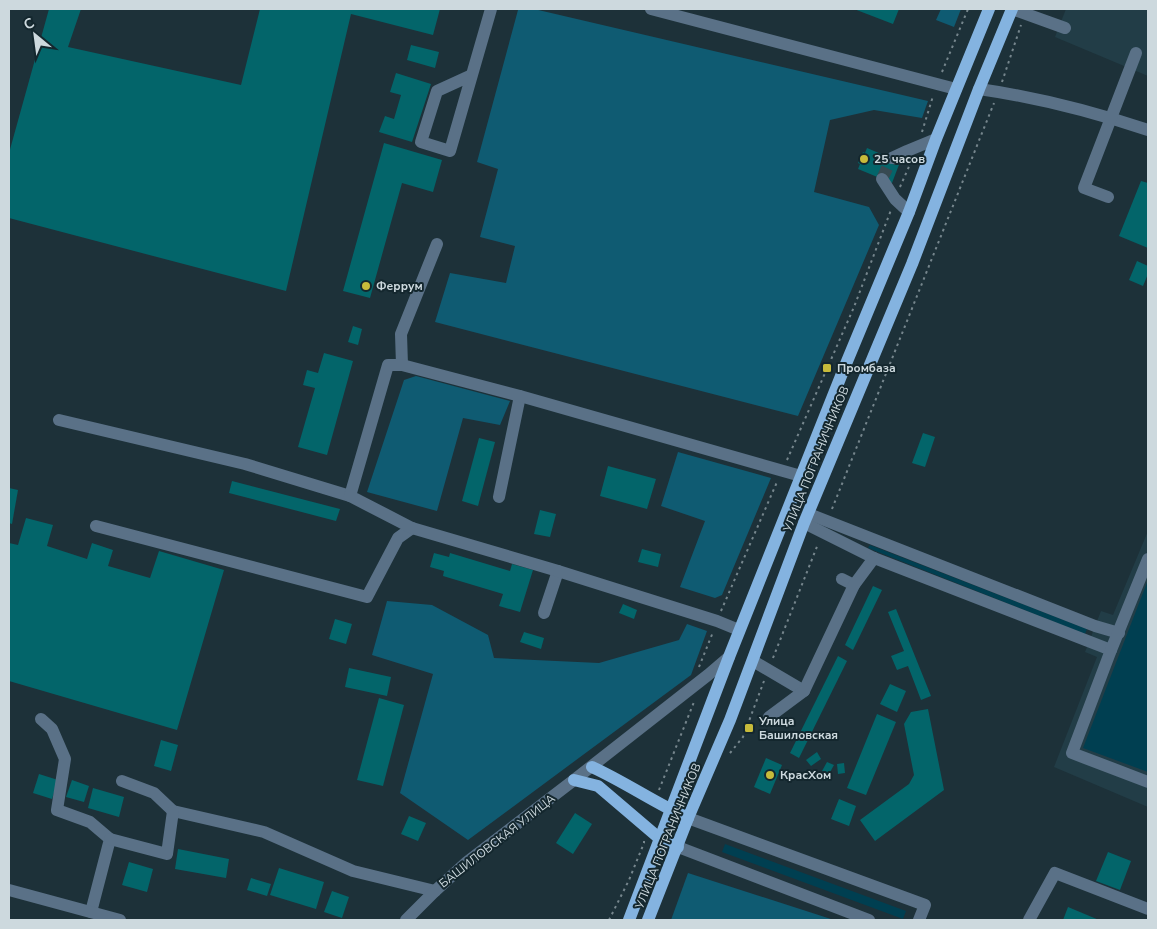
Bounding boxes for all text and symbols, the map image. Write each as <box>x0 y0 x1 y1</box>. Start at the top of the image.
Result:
north arrow <box>10 10 60 60</box>
text: С <box>20 13 38 35</box>
place label: 25 часов <box>874 151 925 167</box>
marker: 25 часов <box>858 153 870 165</box>
place label: Феррум <box>376 278 423 294</box>
marker: Феррум <box>360 280 372 292</box>
place label: Промбаза <box>837 360 896 376</box>
marker: Промбаза <box>821 362 833 374</box>
street label: УЛИЦА ПОГРАНИЧНИКОВ <box>779 384 853 535</box>
place label: Улица Башиловская <box>758 713 838 743</box>
marker: Улица Башиловская <box>743 722 755 734</box>
street label: УЛИЦА ПОГРАНИЧНИКОВ <box>631 761 705 912</box>
place label: КрасХом <box>780 767 831 783</box>
marker: КрасХом <box>764 769 776 781</box>
street label: БАШИЛОВСКАЯ УЛИЦА <box>436 790 559 891</box>

